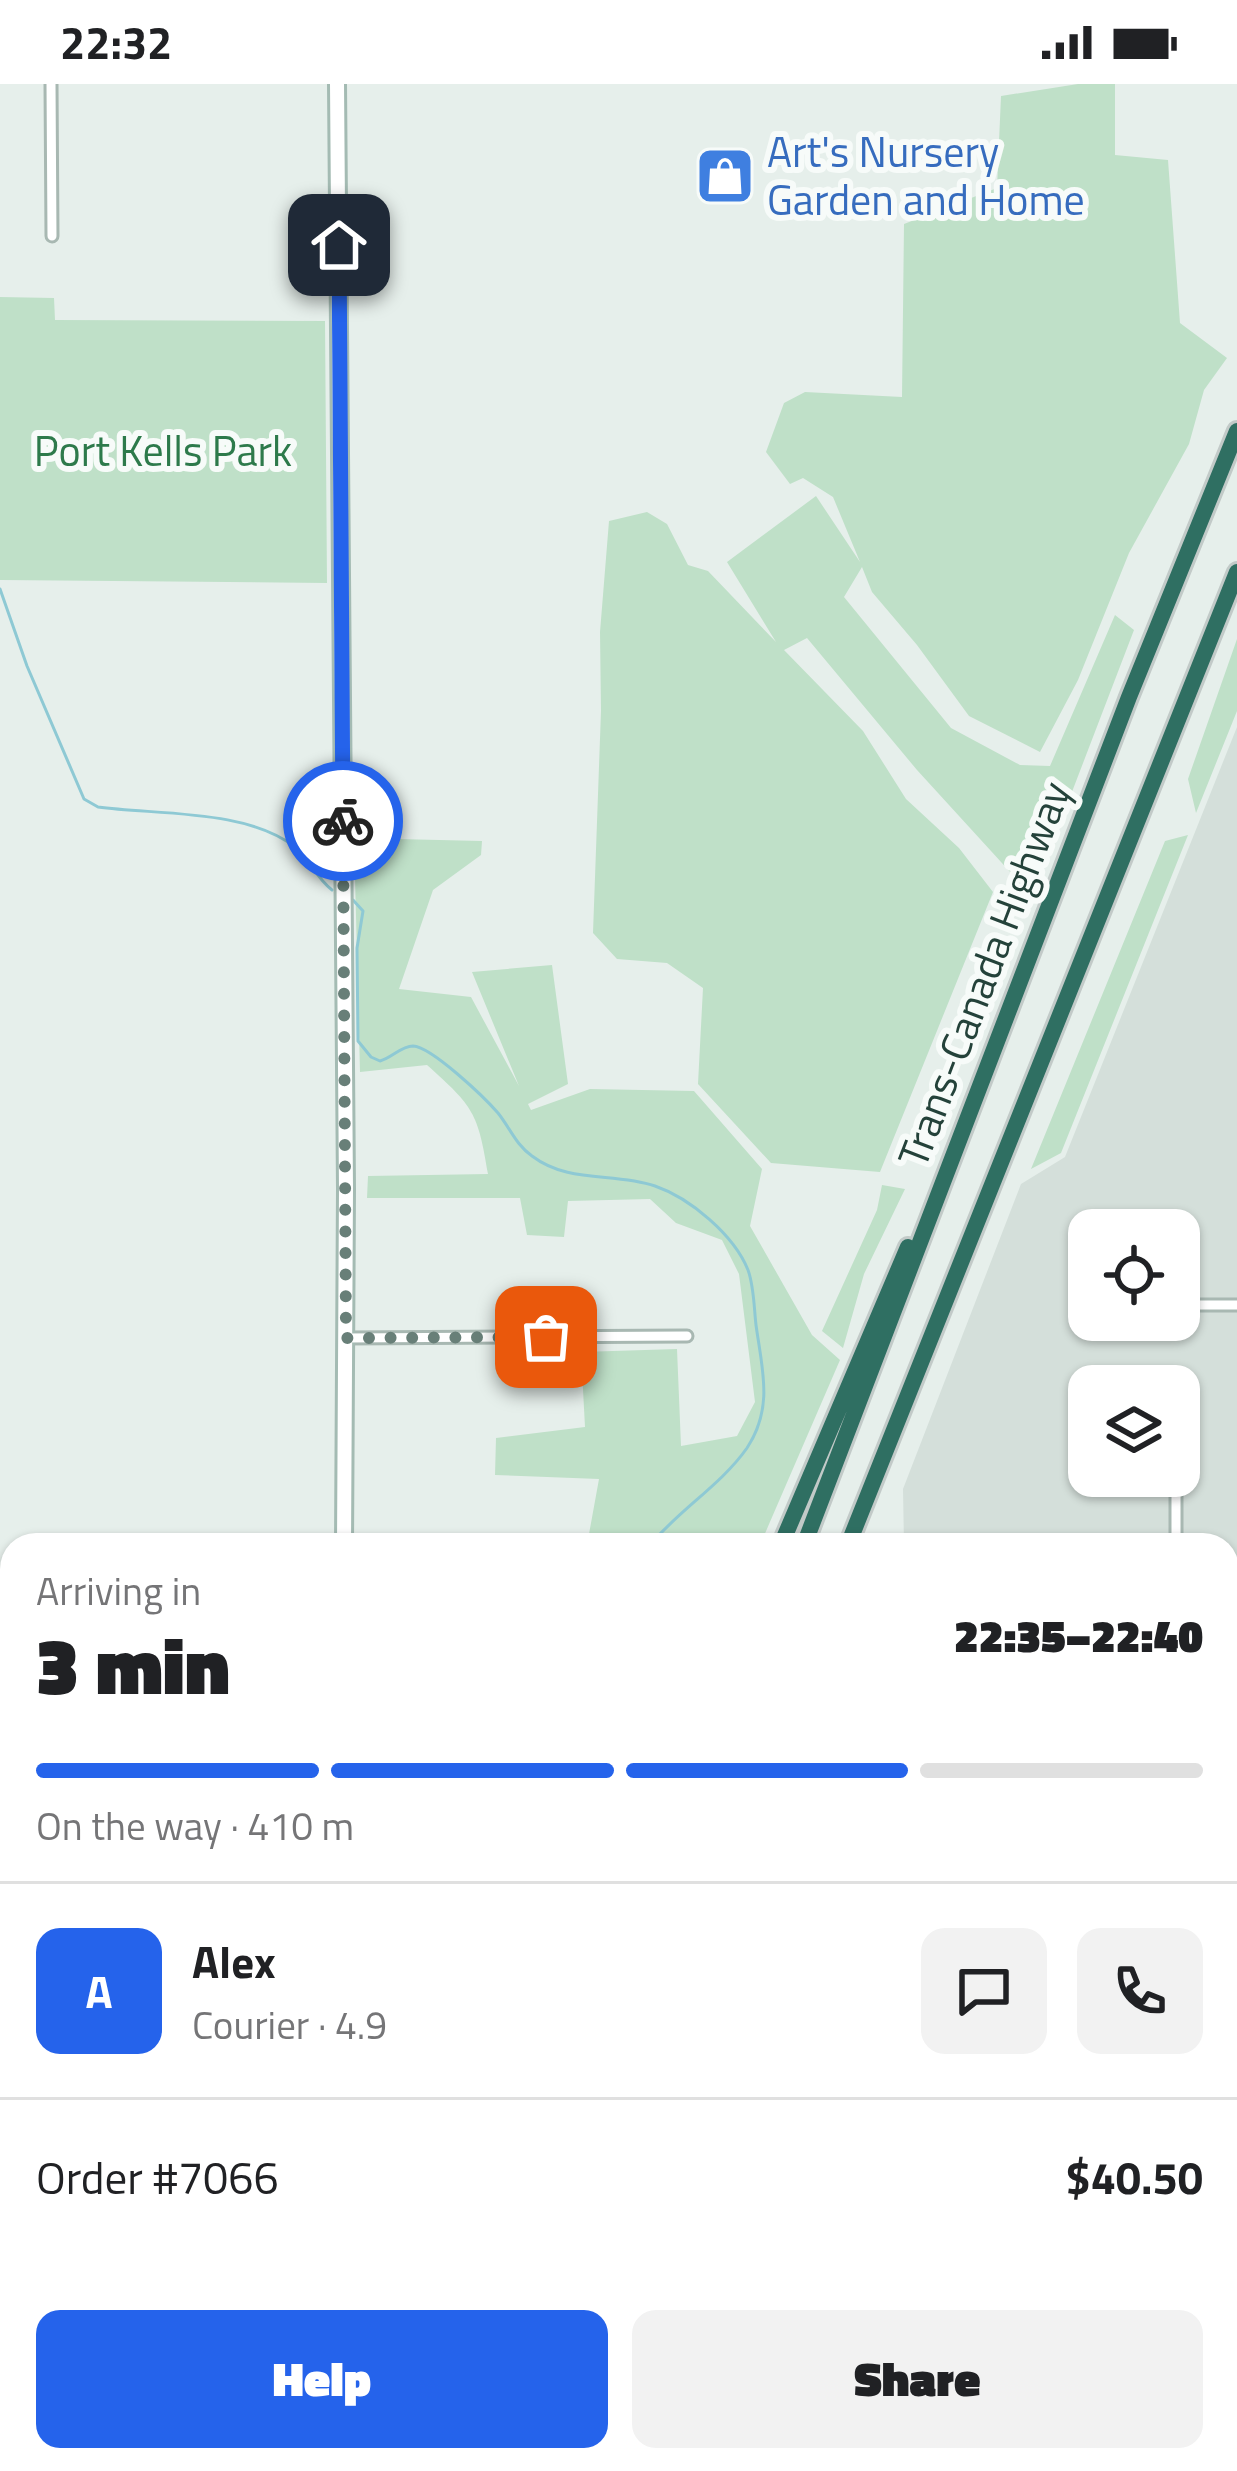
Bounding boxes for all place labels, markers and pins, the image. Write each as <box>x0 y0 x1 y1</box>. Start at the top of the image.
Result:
place label: Art's Nursery Garden and Home <box>767 119 1085 231</box>
shop icon: Art's Nursery Garden and Home <box>694 145 756 207</box>
pin <box>288 194 390 296</box>
pin <box>495 1286 597 1388</box>

